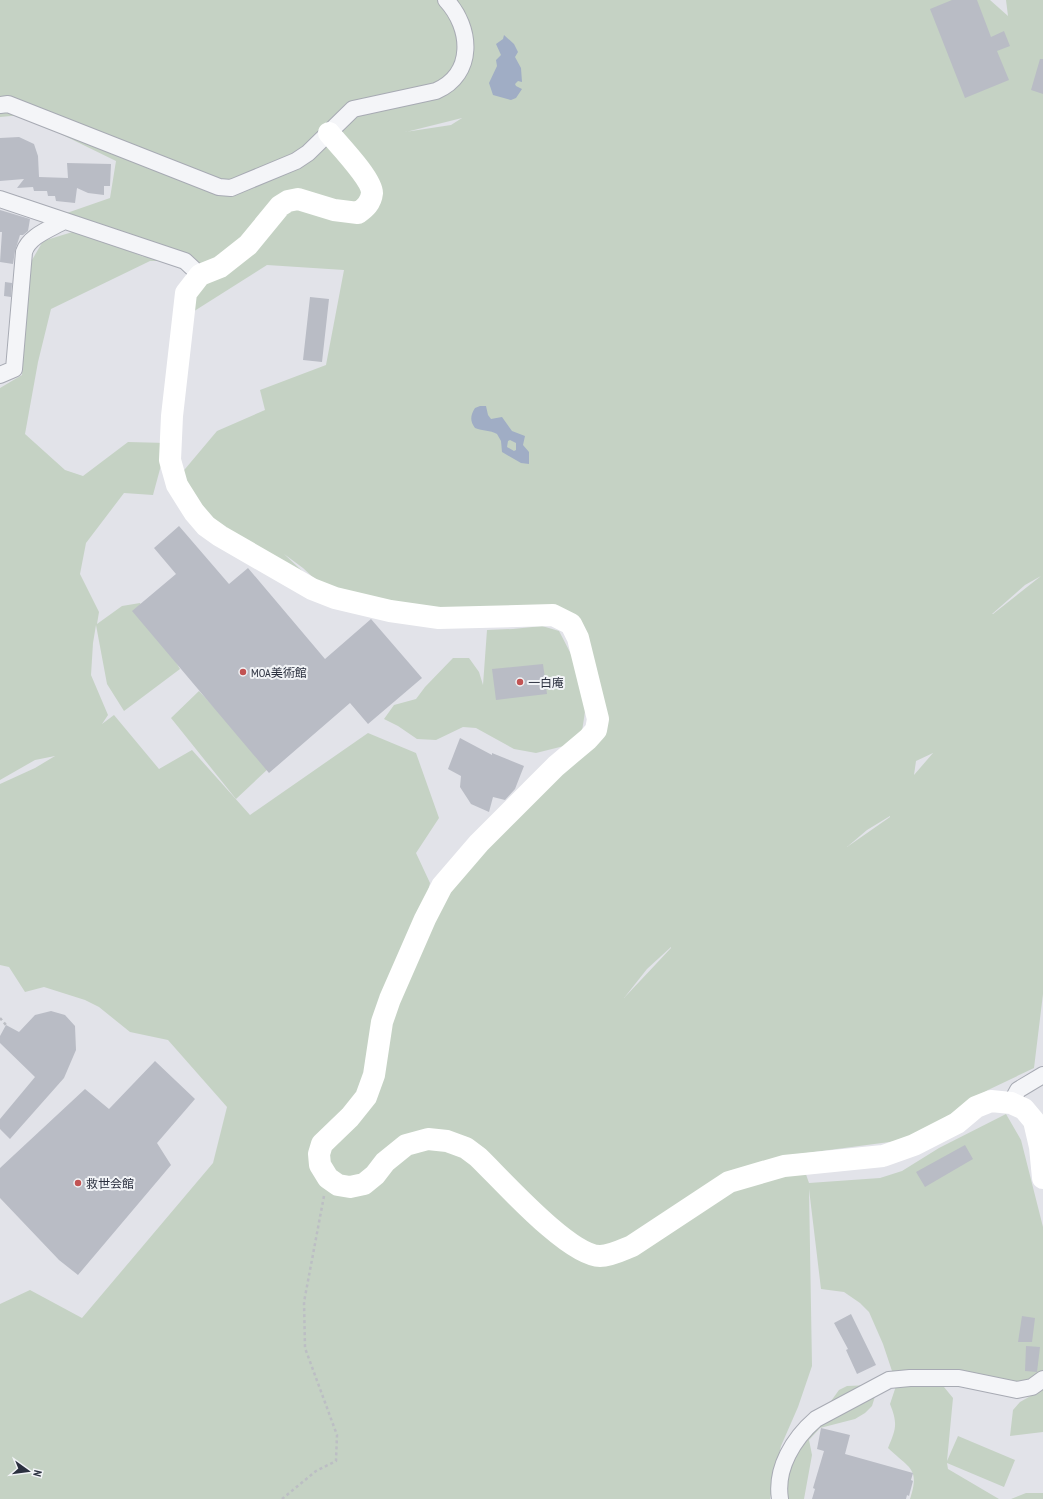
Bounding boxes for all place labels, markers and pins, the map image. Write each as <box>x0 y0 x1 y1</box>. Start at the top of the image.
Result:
place label: MOA美術館 <box>251 665 307 680</box>
marker: MOA美術館 <box>238 667 248 677</box>
place label: 一白庵 <box>528 675 564 690</box>
marker: 一白庵 <box>515 677 525 687</box>
place label: 救世会館 <box>86 1176 134 1191</box>
marker: 救世会館 <box>73 1178 83 1188</box>

